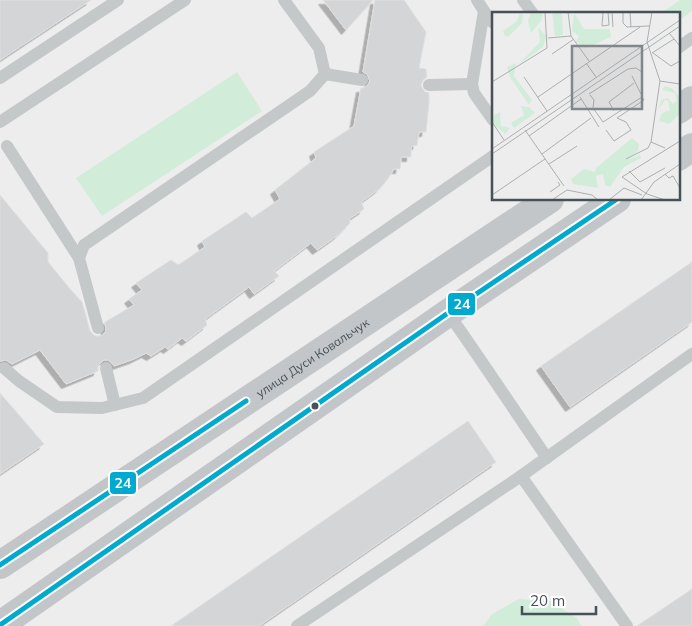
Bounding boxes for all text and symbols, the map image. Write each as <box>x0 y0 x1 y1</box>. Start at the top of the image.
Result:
inset map <box>492 12 680 200</box>
line badge: 24 <box>447 292 476 316</box>
text: 24 <box>454 295 471 313</box>
street label: улица Дуси Ковальчук <box>253 314 372 400</box>
unlabelled marker <box>310 401 320 411</box>
line badge: 24 <box>109 471 137 495</box>
text: 24 <box>115 474 132 492</box>
scale bar <box>522 584 596 616</box>
text: 20 m <box>530 591 565 610</box>

